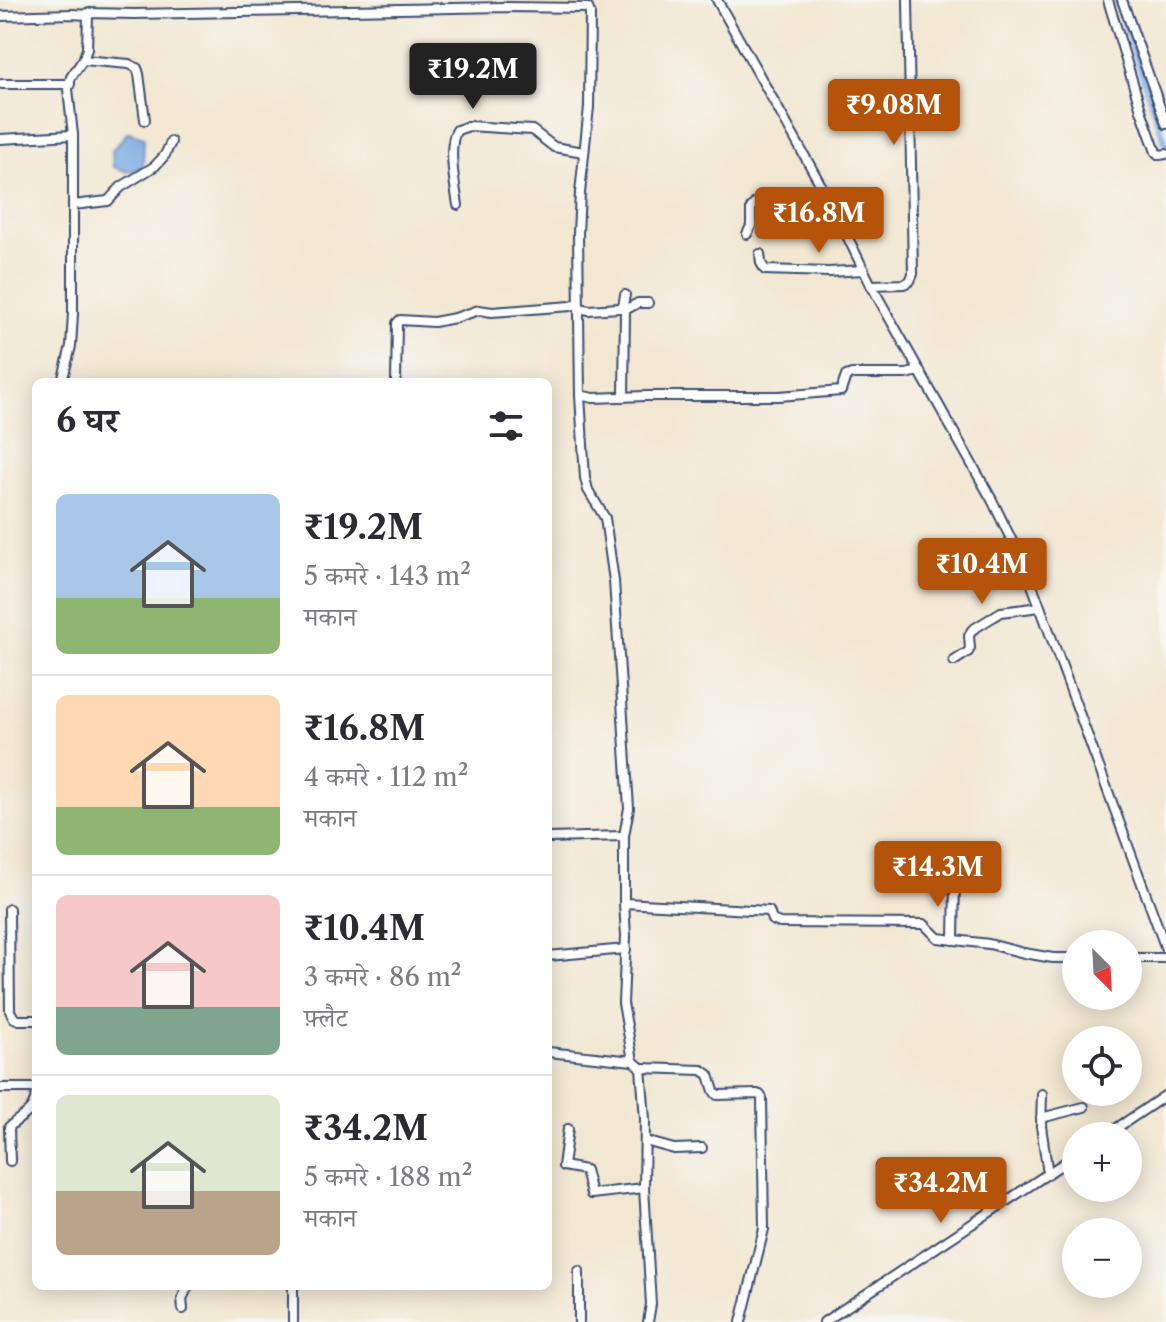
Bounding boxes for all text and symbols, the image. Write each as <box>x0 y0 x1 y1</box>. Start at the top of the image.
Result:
pin: ₹19.2M <box>408 43 538 111</box>
text: ₹19.2M <box>427 53 519 85</box>
pin: ₹9.08M <box>829 79 959 147</box>
text: ₹9.08M <box>846 89 942 121</box>
pin: ₹16.8M <box>754 187 884 255</box>
text: ₹16.8M <box>773 197 865 229</box>
text: 6 घर <box>56 399 119 441</box>
icon: filters <box>484 404 528 448</box>
text: ₹19.2M <box>304 506 423 548</box>
icon: home <box>120 526 216 622</box>
pin: ₹10.4M <box>917 538 1047 606</box>
text: ₹10.4M <box>936 548 1028 580</box>
text: 5 कमरे · 143 m² <box>304 560 471 592</box>
text: मकान <box>304 601 357 633</box>
text: ₹16.8M <box>304 707 425 749</box>
icon: home <box>120 727 216 823</box>
text: 4 कमरे · 112 m² <box>304 761 468 793</box>
text: मकान <box>304 802 357 834</box>
pin: ₹14.3M <box>873 841 1003 909</box>
text: ₹14.3M <box>892 851 984 883</box>
text: ₹10.4M <box>304 907 425 949</box>
icon: home <box>120 927 216 1023</box>
north arrow <box>1062 930 1142 1010</box>
map controls <box>1062 930 1142 1298</box>
text: 3 कमरे · 86 m² <box>304 961 461 993</box>
text: फ़्लैट <box>304 1002 347 1034</box>
button: locate <box>1062 1026 1142 1106</box>
text: ₹34.2M <box>304 1107 428 1149</box>
button: + <box>1062 1122 1142 1202</box>
icon: home <box>120 1127 216 1223</box>
pin: ₹34.2M <box>876 1157 1006 1225</box>
text: 5 कमरे · 188 m² <box>304 1161 472 1193</box>
text: ₹34.2M <box>894 1167 988 1199</box>
text: मकान <box>304 1202 357 1234</box>
button: − <box>1062 1218 1142 1298</box>

